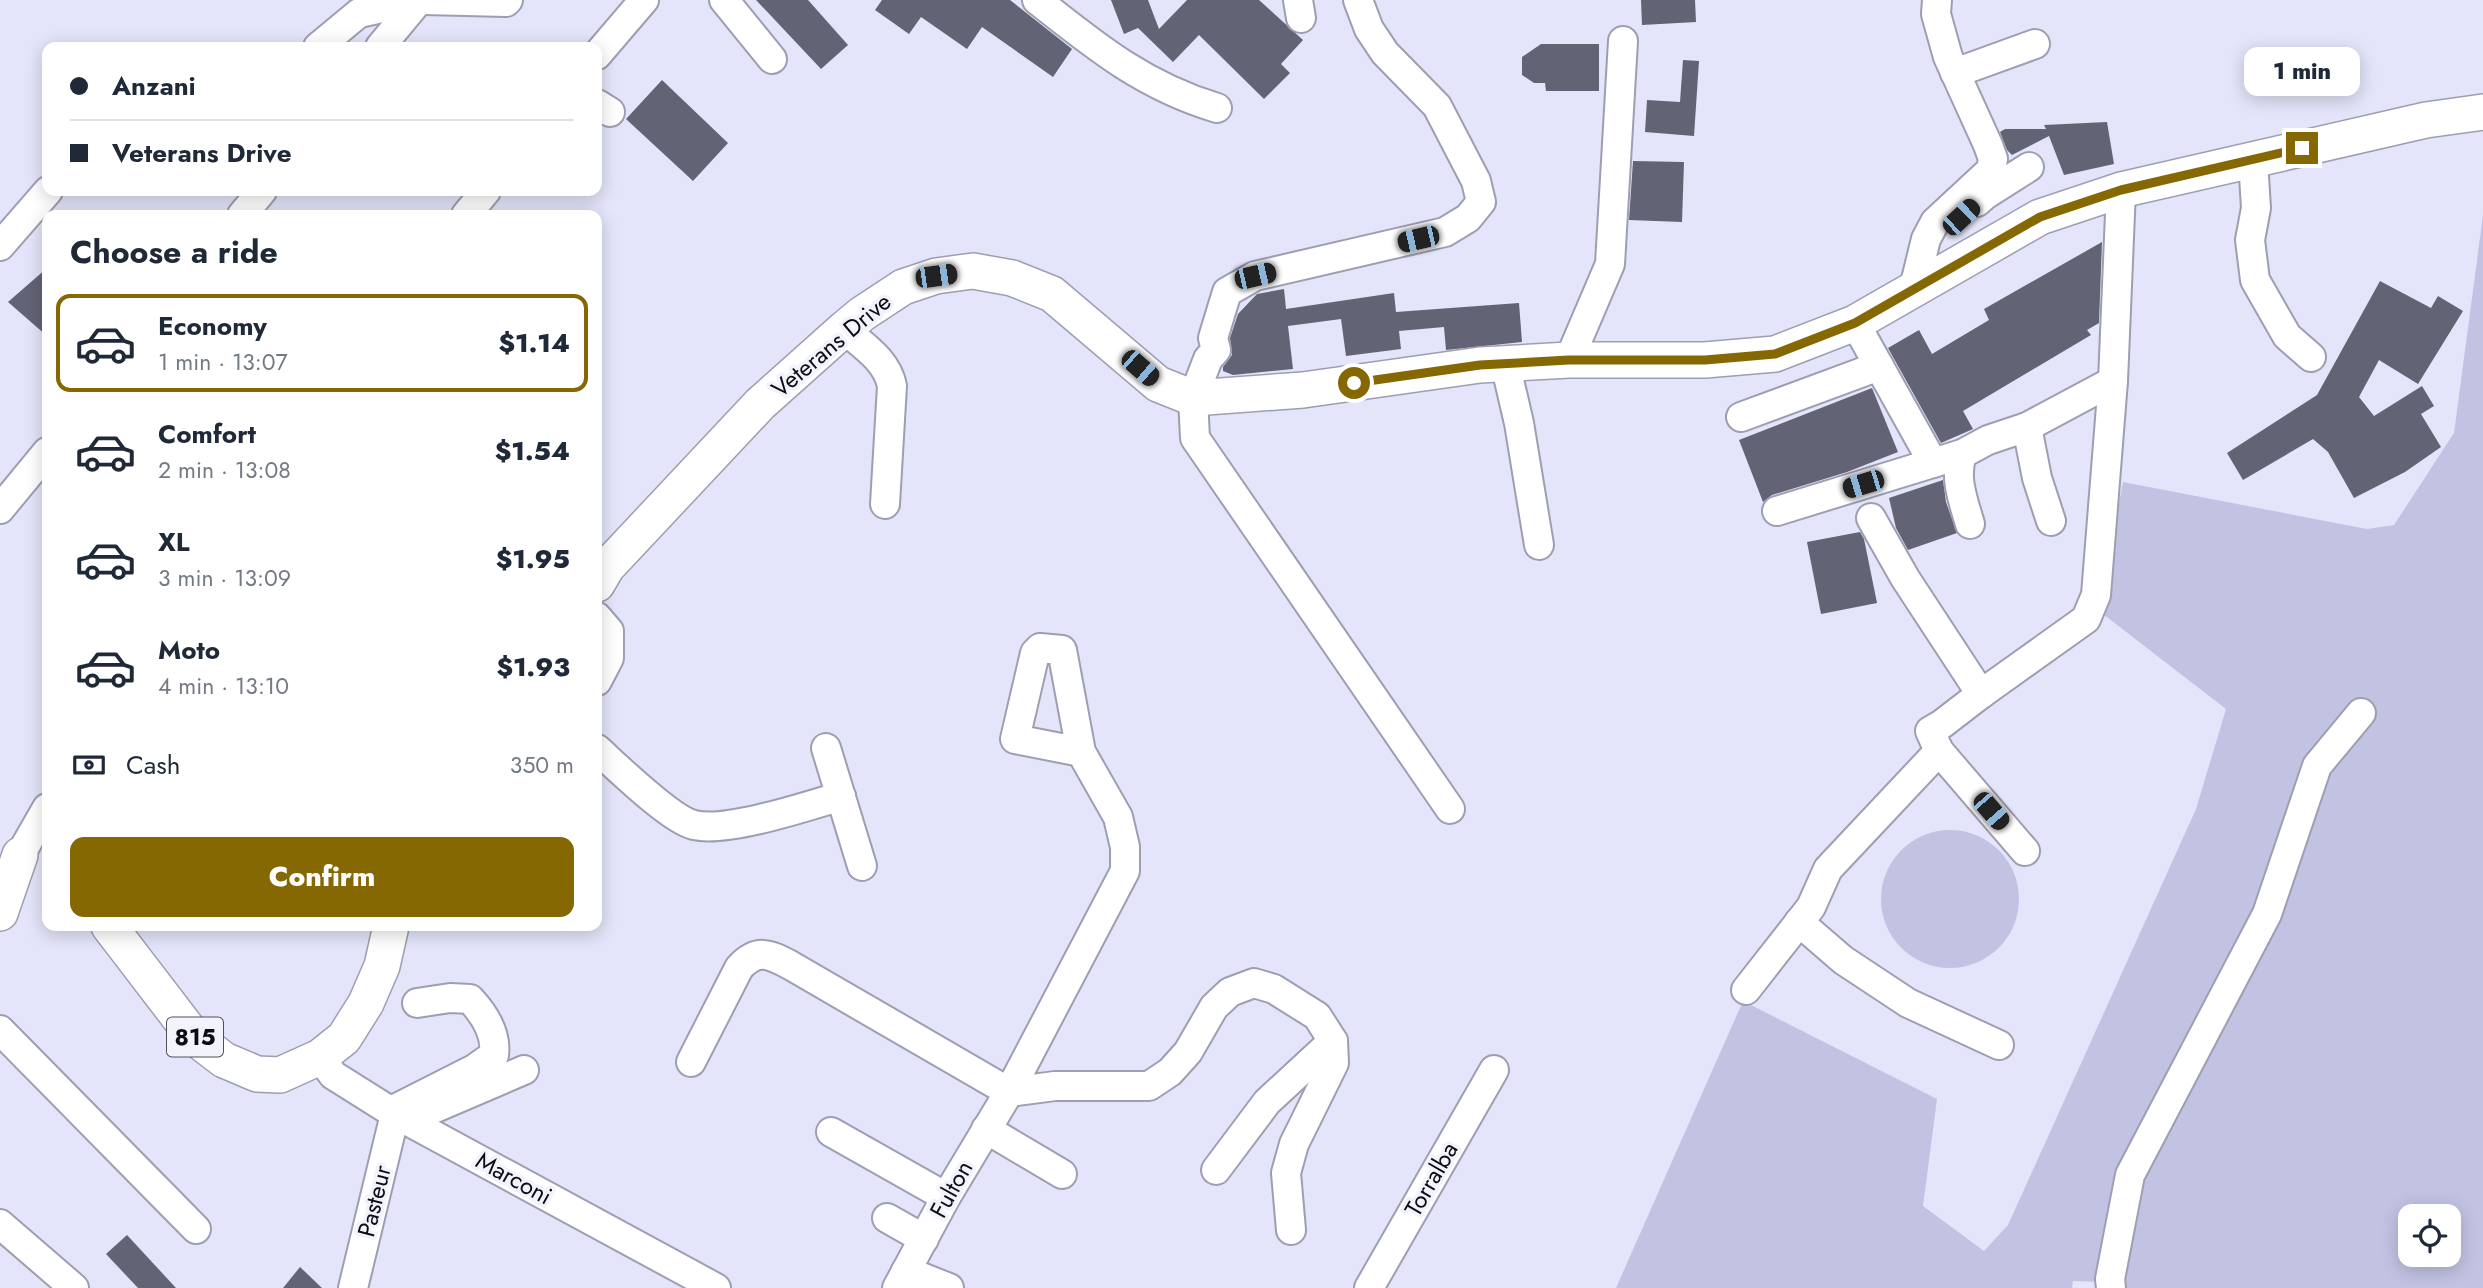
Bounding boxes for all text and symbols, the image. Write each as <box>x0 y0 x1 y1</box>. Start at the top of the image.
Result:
callout: 1 min <box>2244 46 2360 96</box>
text: 1 min <box>2273 54 2331 88</box>
text: Anzani <box>112 67 196 105</box>
route end <box>2286 132 2318 164</box>
text: Veterans Drive <box>112 134 292 172</box>
car <box>1939 195 1984 239</box>
car <box>1396 224 1441 254</box>
text: Choose a ride <box>70 229 278 275</box>
car <box>1233 261 1278 291</box>
car <box>914 263 959 289</box>
street label: Veterans Drive <box>763 284 899 406</box>
text: Economy <box>158 307 267 345</box>
icon: car <box>74 312 137 375</box>
text: $1.14 <box>499 324 570 362</box>
text: 1 min · 13:07 <box>158 345 288 379</box>
car <box>1118 346 1163 390</box>
route start <box>1338 367 1370 399</box>
text: Comfort <box>158 415 256 453</box>
icon: car <box>74 420 137 483</box>
text: $1.54 <box>495 432 570 470</box>
text: 2 min · 13:08 <box>158 453 291 487</box>
car <box>1840 468 1887 500</box>
text: XL <box>158 523 190 561</box>
icon: car <box>74 528 137 591</box>
text: $1.95 <box>496 540 570 578</box>
text: 3 min · 13:09 <box>158 561 291 595</box>
text: Moto <box>158 631 220 669</box>
icon: car <box>74 636 137 699</box>
text: $1.93 <box>496 648 570 686</box>
text: 4 min · 13:10 <box>158 669 289 703</box>
icon: cash <box>70 746 108 784</box>
text: Cash <box>126 746 180 784</box>
text: 350 m <box>510 748 574 782</box>
car <box>1970 788 2013 834</box>
button: Confirm <box>70 837 574 917</box>
road number: 815 <box>167 1018 223 1056</box>
street label: Torralba <box>1396 1135 1466 1223</box>
street label: Marconi <box>470 1143 558 1213</box>
street label: Fulton <box>921 1154 981 1224</box>
street label: Pasteur <box>348 1161 400 1240</box>
map controls <box>2398 1204 2461 1267</box>
button: locate <box>2398 1204 2461 1267</box>

